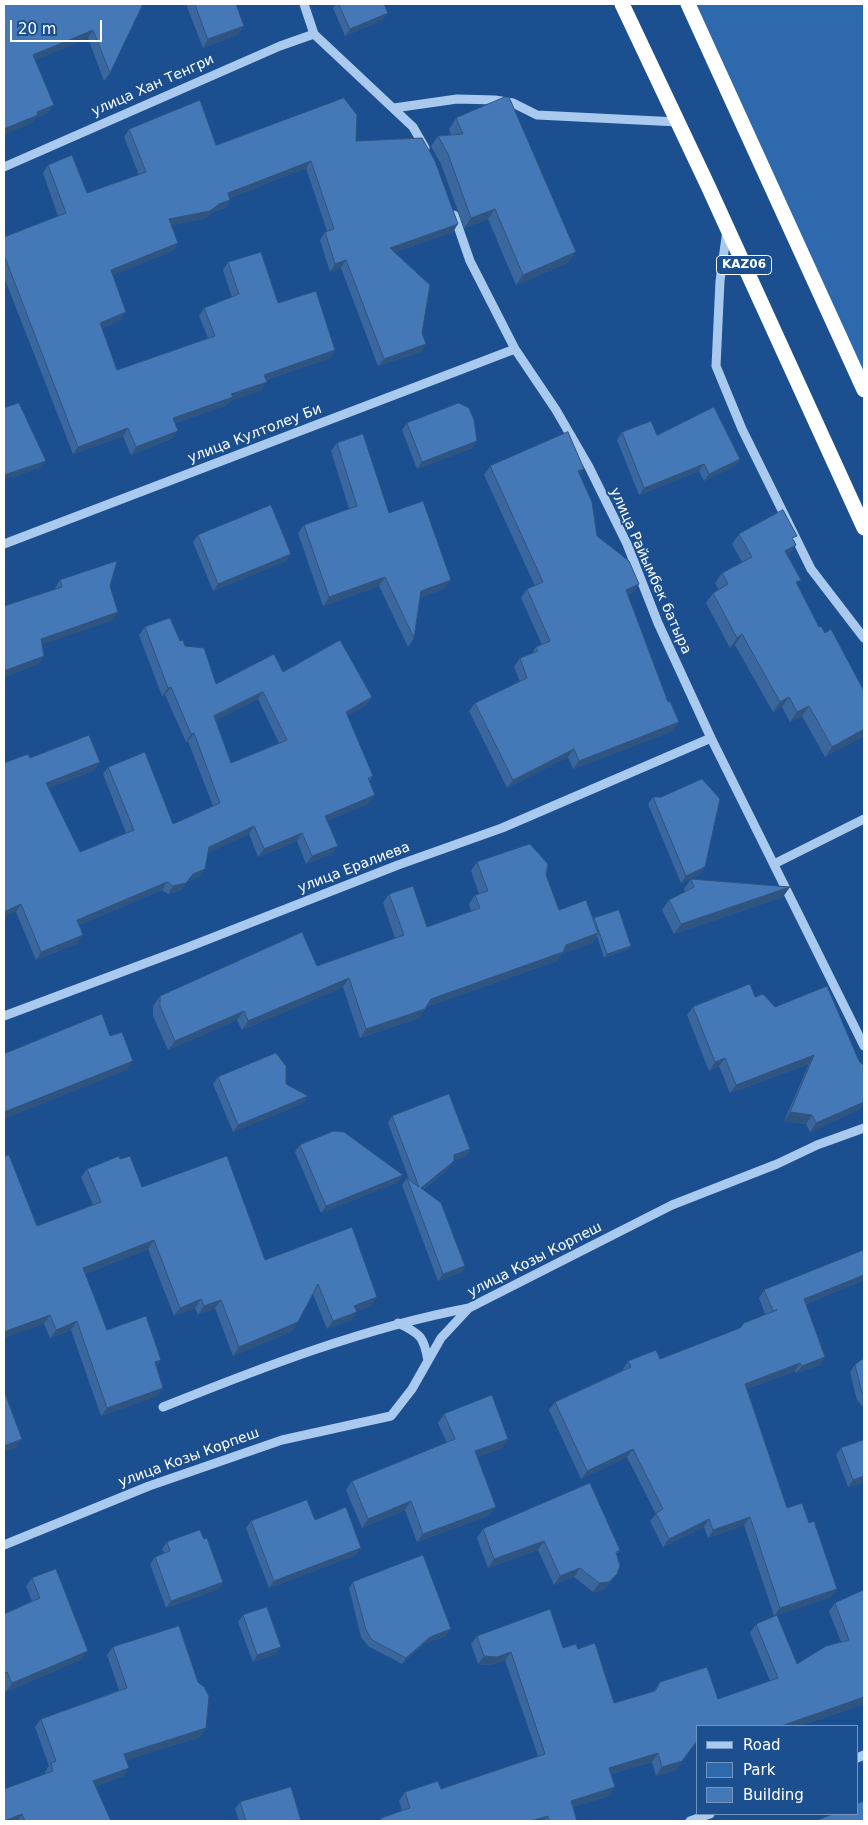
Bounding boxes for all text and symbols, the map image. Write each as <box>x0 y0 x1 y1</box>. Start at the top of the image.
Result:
scale bar <box>12 10 105 42</box>
text: 20 m <box>18 20 56 38</box>
street label: улица Хан Тенгри <box>89 51 217 121</box>
road number: KАZ06 <box>716 256 772 274</box>
street label: улица Култолеу Би <box>186 401 324 467</box>
street label: улица Райымбек батыра <box>606 485 694 657</box>
street label: улица Ералиева <box>296 839 412 897</box>
street label: улица Козы Корпеш <box>465 1219 605 1301</box>
street label: улица Козы Корпеш <box>116 1425 262 1491</box>
legend <box>696 1725 858 1815</box>
text: Road <box>743 1736 781 1754</box>
text: Park <box>743 1761 775 1779</box>
text: Building <box>743 1786 804 1804</box>

